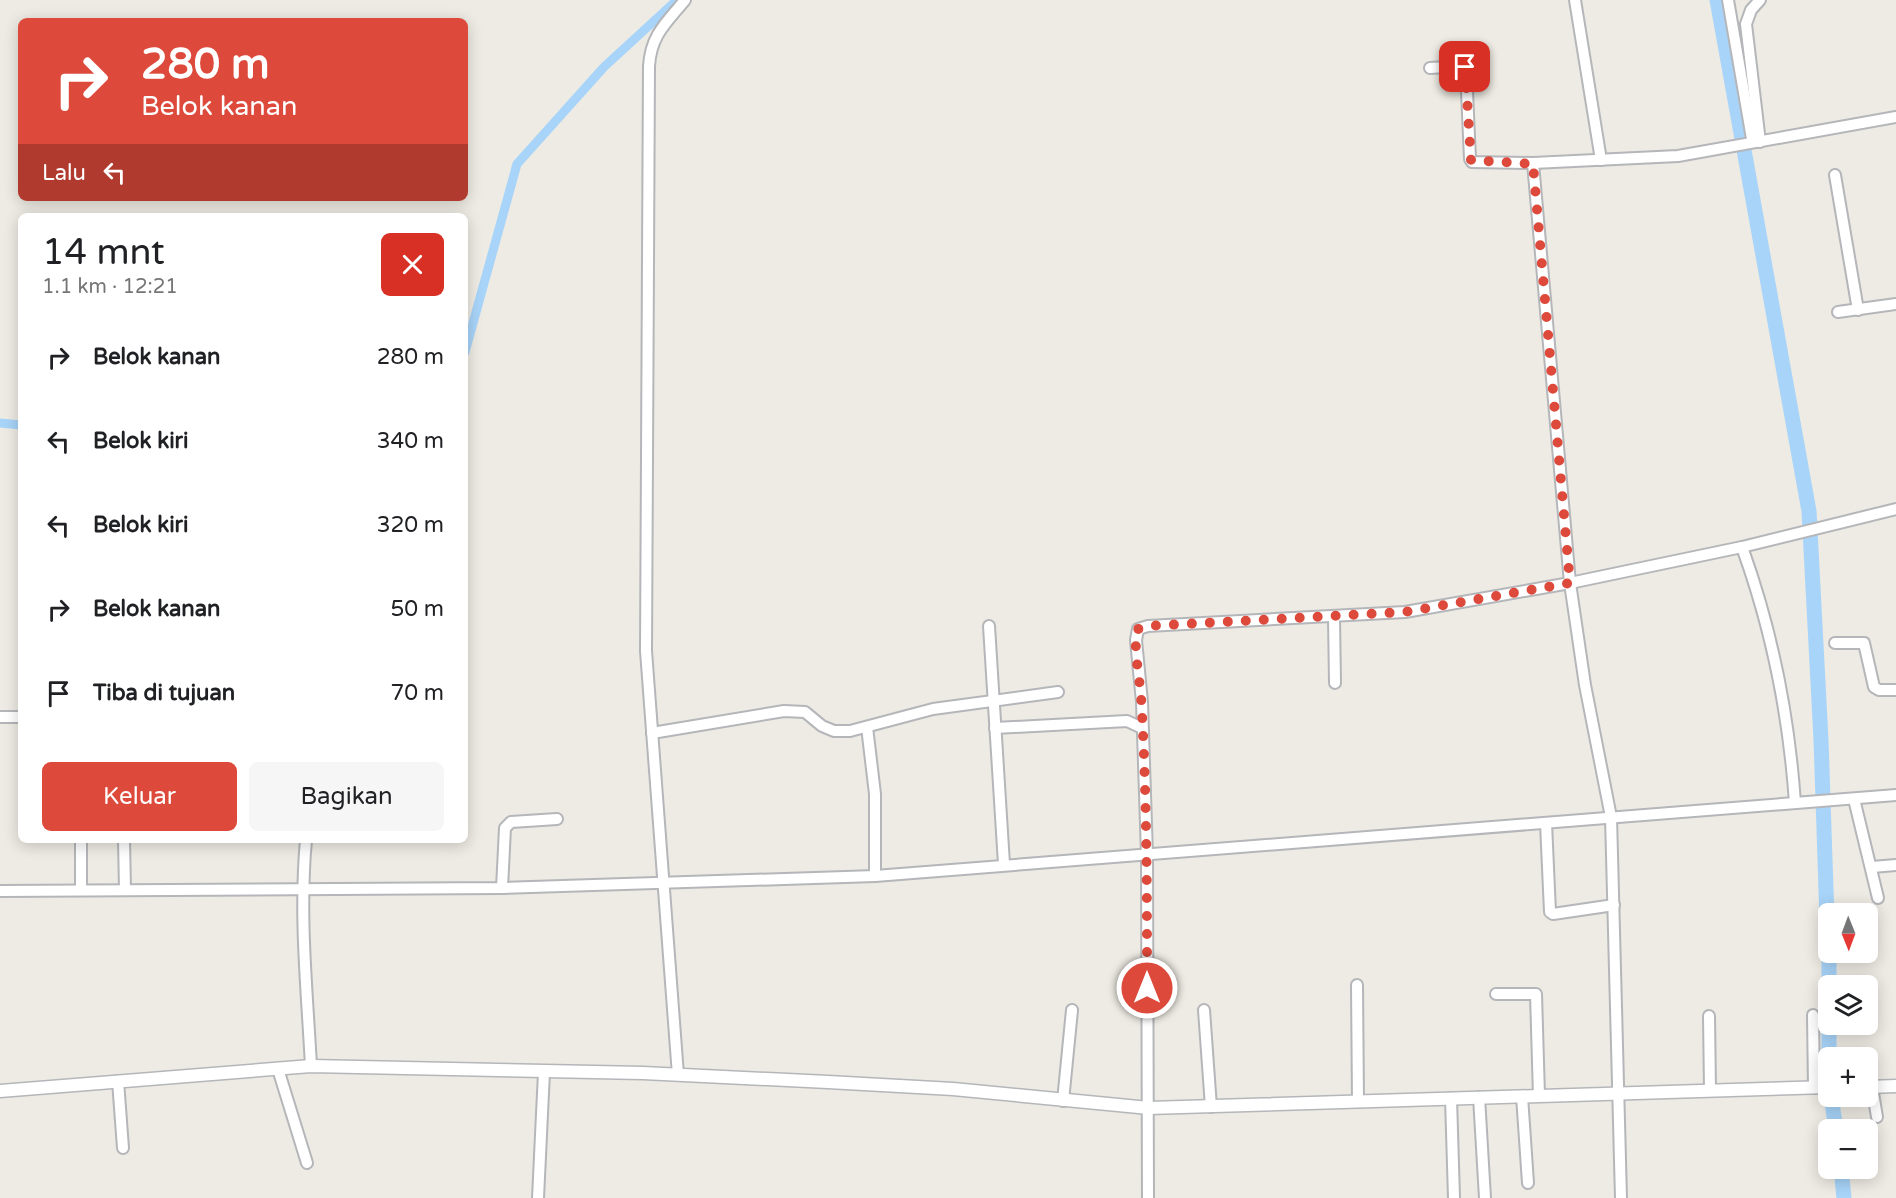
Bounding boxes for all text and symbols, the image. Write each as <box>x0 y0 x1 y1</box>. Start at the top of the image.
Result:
text: 280 m <box>141 39 270 90</box>
pin <box>1439 41 1490 92</box>
icon: right <box>42 42 120 120</box>
icon: arrive <box>1448 50 1481 83</box>
text: Belok kanan <box>141 90 297 123</box>
icon: left <box>98 156 131 189</box>
text: Lalu <box>42 160 86 186</box>
text: 14 mnt <box>42 231 165 274</box>
button: close <box>381 233 444 296</box>
text: 1.1 km · 12:21 <box>42 275 178 299</box>
icon: right <box>42 341 75 374</box>
text: Belok kanan <box>93 344 220 370</box>
text: 280 m <box>377 344 444 370</box>
icon: left <box>42 425 75 458</box>
text: Belok kiri <box>93 428 189 454</box>
text: 340 m <box>377 428 444 454</box>
icon: left <box>42 509 75 542</box>
text: Belok kiri <box>93 512 189 538</box>
text: 320 m <box>377 512 444 538</box>
icon: right <box>42 593 75 626</box>
text: Belok kanan <box>93 596 220 622</box>
text: 50 m <box>390 596 444 622</box>
icon: arrive <box>42 677 75 710</box>
text: Tiba di tujuan <box>93 680 235 706</box>
text: 70 m <box>390 680 444 706</box>
button: Keluar <box>42 762 237 831</box>
button: Bagikan <box>249 762 444 831</box>
north arrow <box>1818 903 1878 963</box>
map controls <box>1818 903 1878 1179</box>
position arrow <box>1115 956 1179 1020</box>
button: layers <box>1818 975 1878 1035</box>
button: + <box>1818 1047 1878 1107</box>
button: − <box>1818 1119 1878 1179</box>

